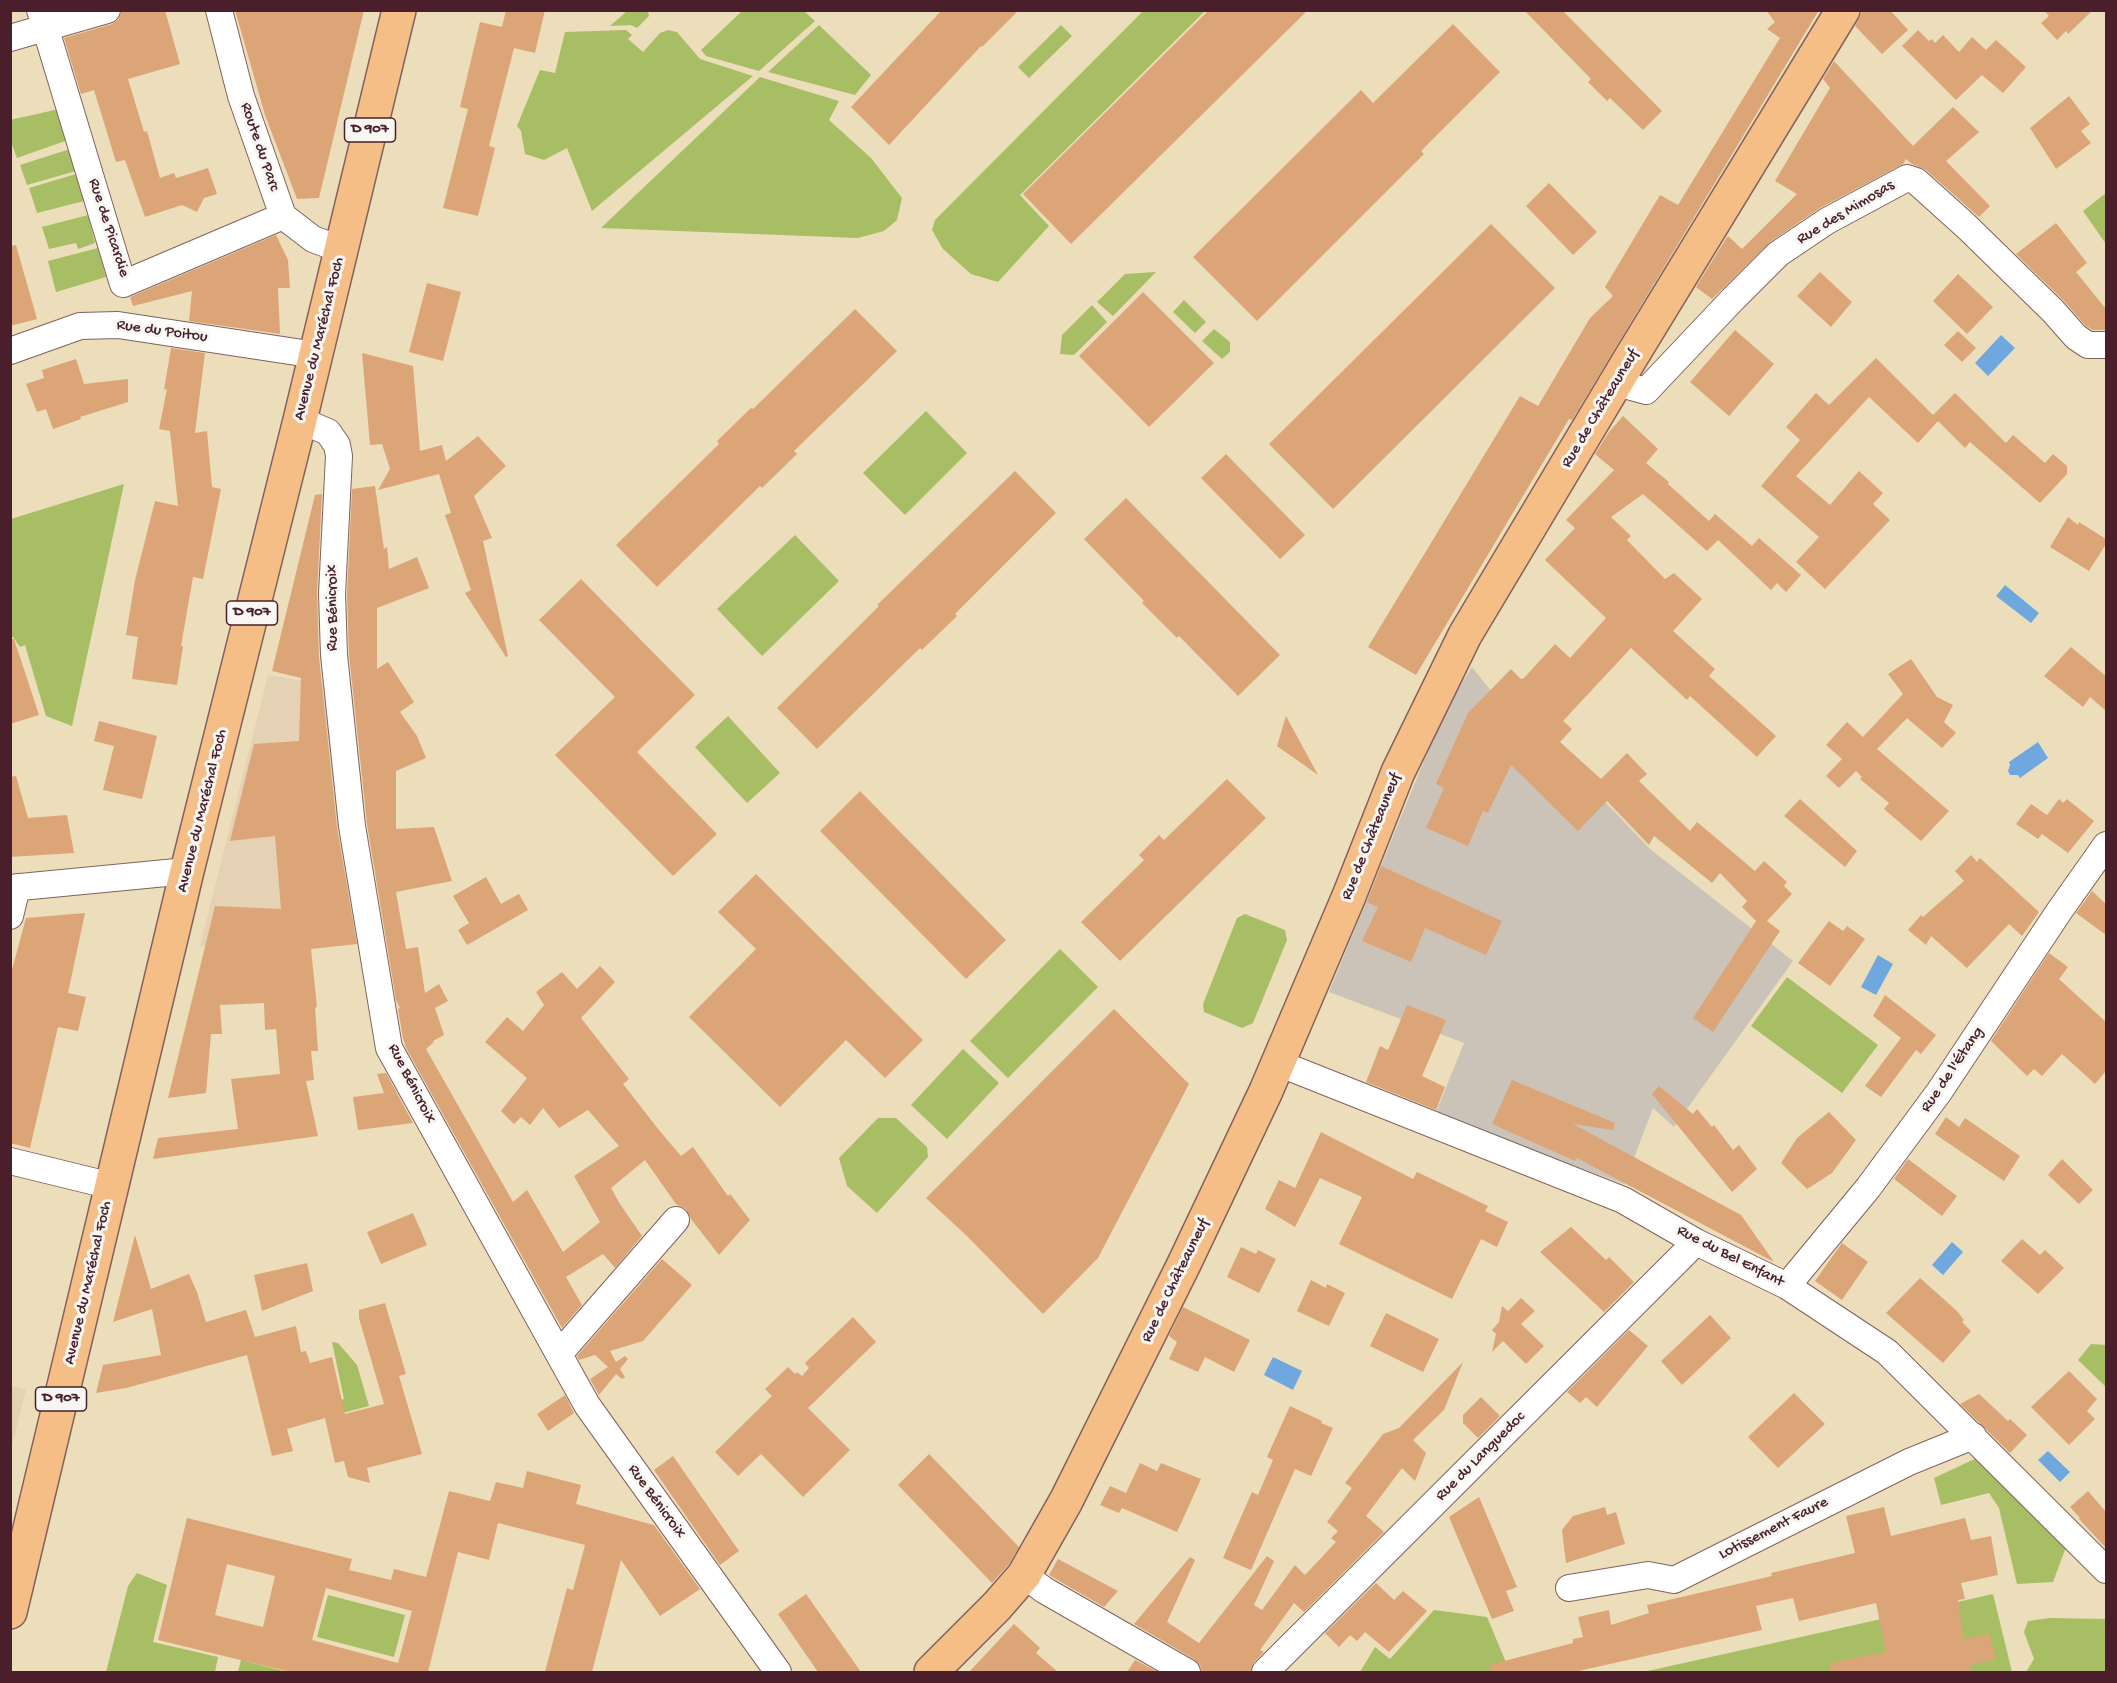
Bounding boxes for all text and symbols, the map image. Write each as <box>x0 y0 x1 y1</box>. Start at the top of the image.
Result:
street label: Route du Parc <box>235 100 283 194</box>
road number: D 907 <box>344 118 395 142</box>
street label: Rue de Picardie <box>83 176 133 280</box>
street label: Rue des Mimosas <box>1794 176 1898 250</box>
street label: Avenue du Maréchal Foch <box>290 256 350 422</box>
street label: Rue du Poitou <box>115 316 209 348</box>
street label: Rue de Châteauneuf <box>1558 346 1644 472</box>
street label: Rue Bénicroix <box>324 565 344 651</box>
road number: D 907 <box>226 601 278 625</box>
street label: Avenue du Maréchal Foch <box>173 728 233 894</box>
street label: Rue de Châteauneuf <box>1338 771 1406 903</box>
street label: Rue de l'Étang <box>1917 1024 1989 1116</box>
street label: Rue Bénicroix <box>383 1041 439 1127</box>
street label: Avenue du Maréchal Foch <box>61 1199 117 1367</box>
street label: Rue de Châteauneuf <box>1138 1216 1214 1346</box>
street label: Rue du Bel Enfant <box>1673 1222 1787 1292</box>
road number: D 907 <box>36 1387 86 1411</box>
street label: Rue du Languedoc <box>1432 1408 1530 1506</box>
street label: Rue Bénicroix <box>623 1461 689 1543</box>
street label: Lotissement Faure <box>1716 1493 1832 1565</box>

